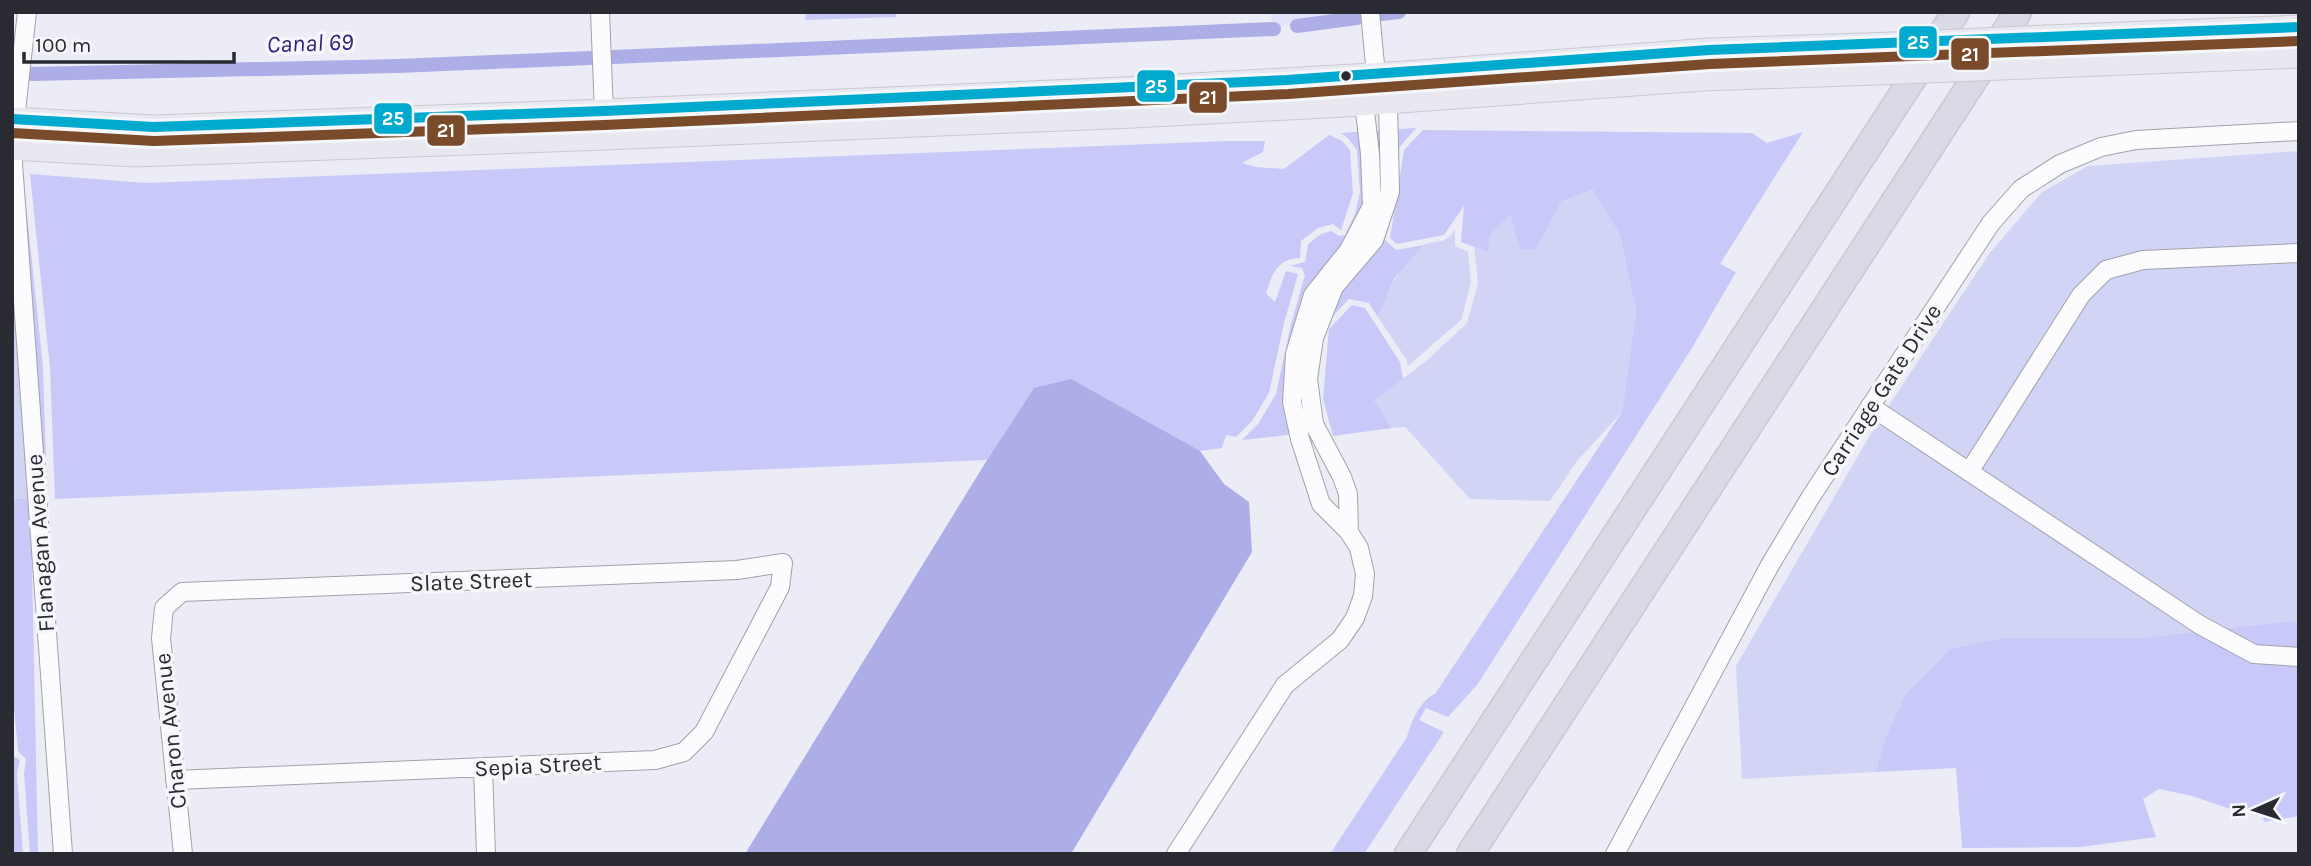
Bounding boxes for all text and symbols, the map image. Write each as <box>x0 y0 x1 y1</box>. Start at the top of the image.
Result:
scale bar <box>24 21 234 65</box>
line badge: 25 <box>1898 25 1938 59</box>
water label: Canal 69 <box>266 27 354 59</box>
text: 25 <box>1907 32 1929 54</box>
text: 100 m <box>35 33 92 57</box>
line badge: 21 <box>1950 37 1990 71</box>
text: 21 <box>1961 44 1979 66</box>
line badge: 25 <box>1136 69 1176 103</box>
unlabelled marker <box>1339 69 1353 83</box>
text: 25 <box>1145 76 1167 98</box>
line badge: 21 <box>1188 81 1228 114</box>
text: 21 <box>1199 87 1217 109</box>
line badge: 25 <box>373 102 413 135</box>
text: 25 <box>382 108 404 130</box>
line badge: 21 <box>426 114 466 147</box>
text: 21 <box>437 120 455 142</box>
street label: Carriage Gate Drive <box>1816 299 1947 482</box>
street label: Flanagan Avenue <box>21 453 60 633</box>
street label: Slate Street <box>410 566 533 597</box>
street label: Charon Avenue <box>149 652 192 810</box>
street label: Sepia Street <box>474 749 603 782</box>
north arrow <box>2220 775 2290 845</box>
text: N <box>2228 803 2250 818</box>

